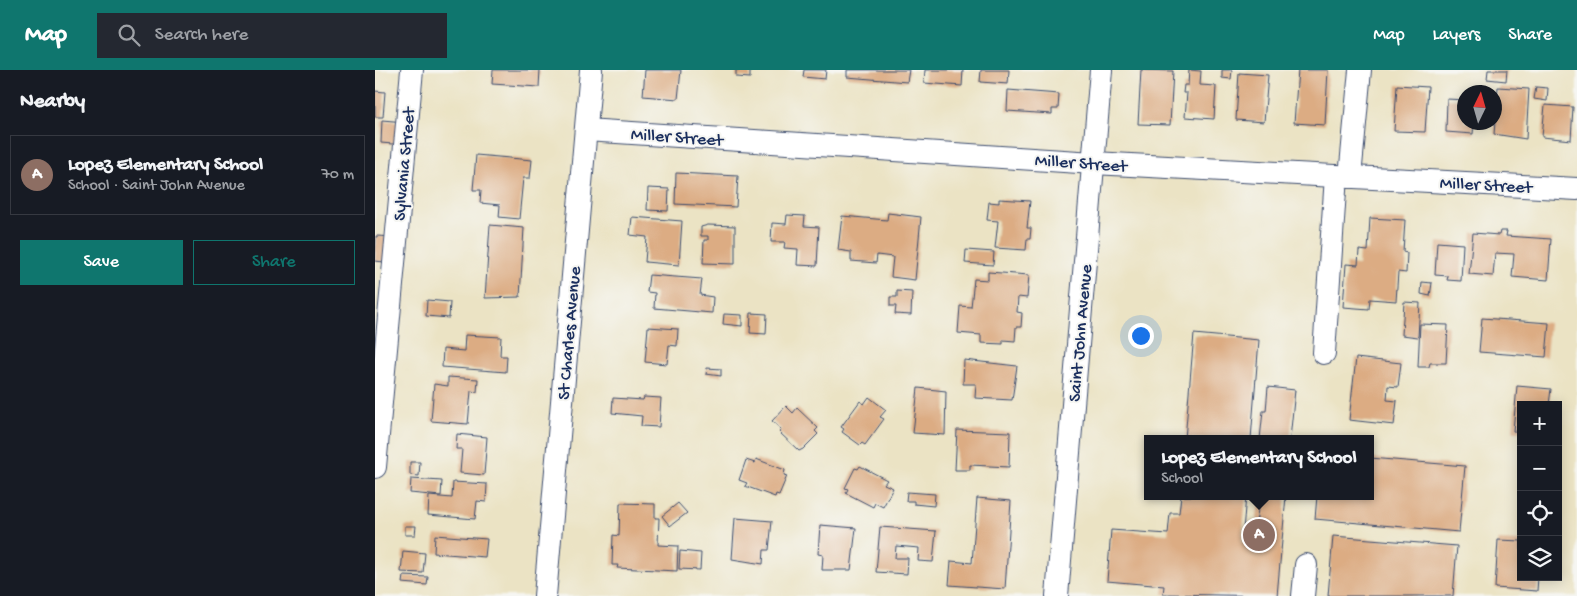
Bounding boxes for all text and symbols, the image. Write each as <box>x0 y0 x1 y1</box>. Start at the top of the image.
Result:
search box <box>97 13 447 58</box>
text: Map <box>25 21 67 50</box>
icon: search <box>115 21 143 49</box>
text: Search here <box>155 24 248 47</box>
text: Map <box>1373 25 1405 46</box>
text: Layers <box>1433 25 1480 46</box>
text: Share <box>1508 25 1552 46</box>
north arrow <box>1457 85 1502 130</box>
text: Nearby <box>20 90 85 115</box>
street label: Sylvania Street <box>390 105 421 222</box>
street label: Miller Street <box>630 125 725 152</box>
street label: Miller Street <box>1034 151 1129 178</box>
text: Lopez Elementary School <box>68 154 263 177</box>
text: A <box>32 166 42 185</box>
text: 70 m <box>321 166 354 185</box>
street label: Miller Street <box>1439 174 1534 199</box>
text: School · Saint John Avenue <box>68 177 245 196</box>
button: Save <box>20 240 183 285</box>
button: Share <box>193 240 355 285</box>
street label: Saint John Avenue <box>1065 263 1098 403</box>
street label: St Charles Avenue <box>554 265 587 401</box>
your location <box>1128 323 1154 349</box>
map controls <box>1517 401 1562 581</box>
button: + <box>1517 401 1562 446</box>
popup <box>1144 435 1374 500</box>
button: − <box>1517 446 1562 491</box>
text: Lopez Elementary School <box>1161 447 1357 470</box>
text: School <box>1161 470 1203 489</box>
button: locate <box>1517 491 1562 536</box>
pin: A <box>1243 516 1275 554</box>
button: layers <box>1517 536 1562 581</box>

